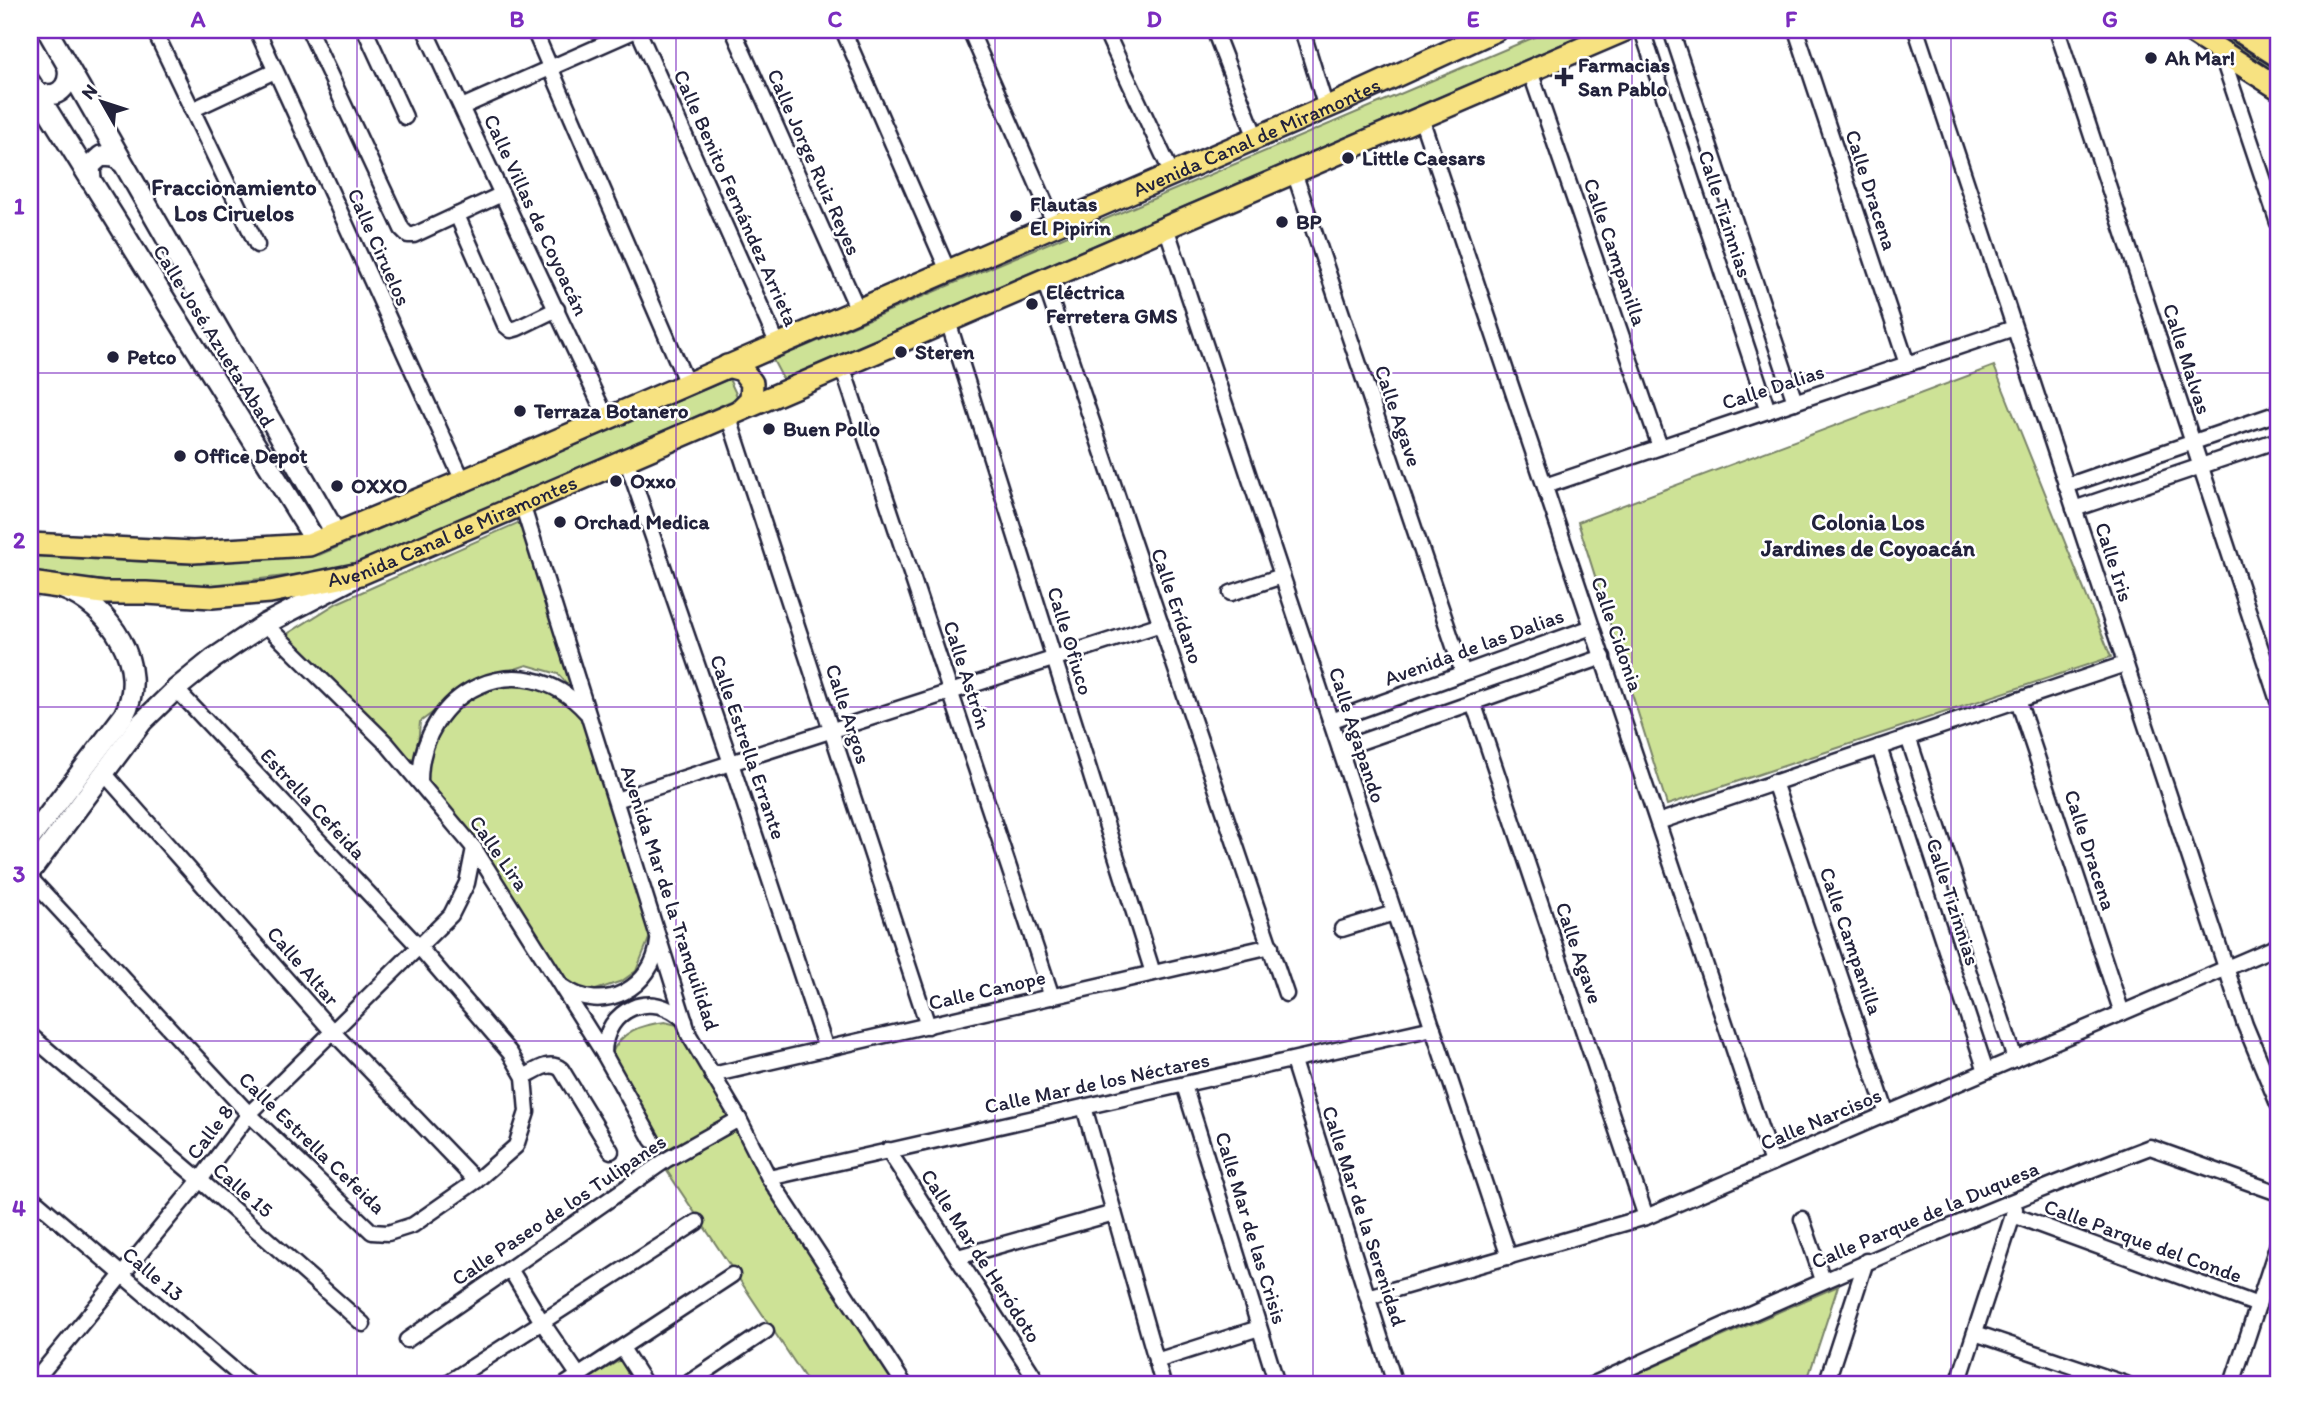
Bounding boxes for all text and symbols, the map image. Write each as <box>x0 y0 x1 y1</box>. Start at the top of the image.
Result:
text: A <box>190 5 206 33</box>
text: B <box>510 5 525 33</box>
text: C <box>828 5 843 33</box>
text: D <box>1146 5 1162 33</box>
text: E <box>1467 5 1480 33</box>
text: F <box>1785 5 1798 33</box>
text: G <box>2102 5 2118 33</box>
place label: Ah Mar! <box>2164 45 2235 70</box>
marker: Ah Mar! <box>2143 50 2159 66</box>
place label: Farmacias San Pablo <box>1578 52 1670 101</box>
street label: Calle Jorge Ruiz Reyes <box>762 65 867 259</box>
north arrow <box>66 66 136 136</box>
street label: Calle Benito Fernández Arrieta <box>668 66 804 330</box>
marker: Farmacias San Pablo <box>1556 69 1572 85</box>
street label: Avenida Canal de Miramontes <box>1129 72 1384 202</box>
text: N <box>76 79 102 104</box>
street label: Calle Villas de Coyoacán <box>479 110 594 320</box>
street label: Calle Dracena <box>1840 127 1903 253</box>
place label: Little Caesars <box>1362 145 1485 170</box>
street label: Calle Tizinnias <box>1693 147 1758 281</box>
marker: Little Caesars <box>1340 150 1356 166</box>
district label: Fraccionamiento Los Ciruelos <box>151 173 317 227</box>
street label: Calle Campanilla <box>1578 175 1652 329</box>
street label: Calle Ciruelos <box>342 184 416 309</box>
place label: Flautas El Pipirin <box>1030 191 1111 241</box>
text: 1 <box>14 192 25 220</box>
marker: Flautas El Pipirin <box>1008 208 1024 224</box>
place label: BP <box>1296 209 1322 234</box>
marker: BP <box>1274 214 1290 230</box>
street label: Calle José Azueta Abad <box>148 240 281 432</box>
place label: Eléctrica Ferretera GMS <box>1046 279 1178 328</box>
marker: Eléctrica Ferretera GMS <box>1024 296 1040 312</box>
street label: Calle Malvas <box>2158 300 2217 417</box>
place label: Steren <box>915 339 975 364</box>
place label: Petco <box>127 344 177 369</box>
marker: Steren <box>893 344 909 360</box>
marker: Petco <box>105 349 121 365</box>
street label: Calle Dalias <box>1718 358 1827 415</box>
street label: Calle Agave <box>1369 362 1428 470</box>
place label: Terraza Botanero <box>533 398 689 423</box>
marker: Terraza Botanero <box>512 403 528 419</box>
place label: Buen Pollo <box>783 416 880 441</box>
marker: Buen Pollo <box>761 421 777 437</box>
place label: Office Depot <box>194 443 307 469</box>
marker: Office Depot <box>172 448 188 464</box>
place label: Oxxo <box>630 468 676 493</box>
street label: Avenida Canal de Miramontes <box>325 469 581 592</box>
place label: OXXO <box>351 473 407 498</box>
marker: Oxxo <box>608 473 624 489</box>
marker: OXXO <box>329 478 345 494</box>
district label: Colonia Los Jardines de Coyoacán <box>1760 508 1976 562</box>
place label: Orchad Medica <box>574 509 710 534</box>
marker: Orchad Medica <box>552 514 568 530</box>
street label: Calle Iris <box>2090 519 2139 605</box>
text: 2 <box>13 526 26 554</box>
street label: Calle Erídano <box>1146 545 1209 667</box>
street label: Calle Cidonia <box>1586 573 1649 695</box>
street label: Calle Ofiuco <box>1042 584 1099 698</box>
street label: Avenida de las Dalias <box>1381 602 1567 691</box>
street label: Calle Astrón <box>938 618 997 732</box>
street label: Calle Estrella Errante <box>705 651 792 842</box>
street label: Calle Argos <box>821 661 876 767</box>
street label: Calle Agapando <box>1324 664 1391 806</box>
street label: Estrella Cefeida <box>255 743 372 865</box>
street label: Avenida Mar de la Tranquilidad <box>616 762 725 1034</box>
street label: Calle Dracena <box>2059 787 2122 913</box>
street label: Calle Lira <box>464 810 534 895</box>
street label: Calle Tizinnias <box>1921 835 1986 969</box>
text: 3 <box>13 860 26 888</box>
street label: Calle Campanilla <box>1814 864 1888 1018</box>
street label: Calle Agave <box>1550 899 1609 1007</box>
street label: Calle Altar <box>262 921 345 1011</box>
street label: Calle Canope <box>926 964 1048 1015</box>
street label: Calle Mar de los Néctares <box>982 1046 1212 1119</box>
street label: Calle Estrella Cefeida <box>234 1066 391 1219</box>
street label: Calle Narcisos <box>1756 1082 1885 1155</box>
street label: Calle 8 <box>181 1099 238 1164</box>
street label: Calle Mar de la Serenidad <box>1317 1102 1412 1330</box>
street label: Calle Paseo de los Tulipanes <box>447 1128 671 1291</box>
street label: Calle Mar de las Crisis <box>1210 1129 1293 1327</box>
street label: Calle Parque de la Duquesa <box>1807 1155 2042 1274</box>
street label: Calle 15 <box>208 1157 279 1223</box>
street label: Calle Mar de Heródoto <box>916 1164 1047 1347</box>
street label: Calle Parque del Conde <box>2041 1193 2246 1288</box>
text: 4 <box>12 1194 26 1222</box>
street label: Calle 13 <box>118 1241 189 1306</box>

